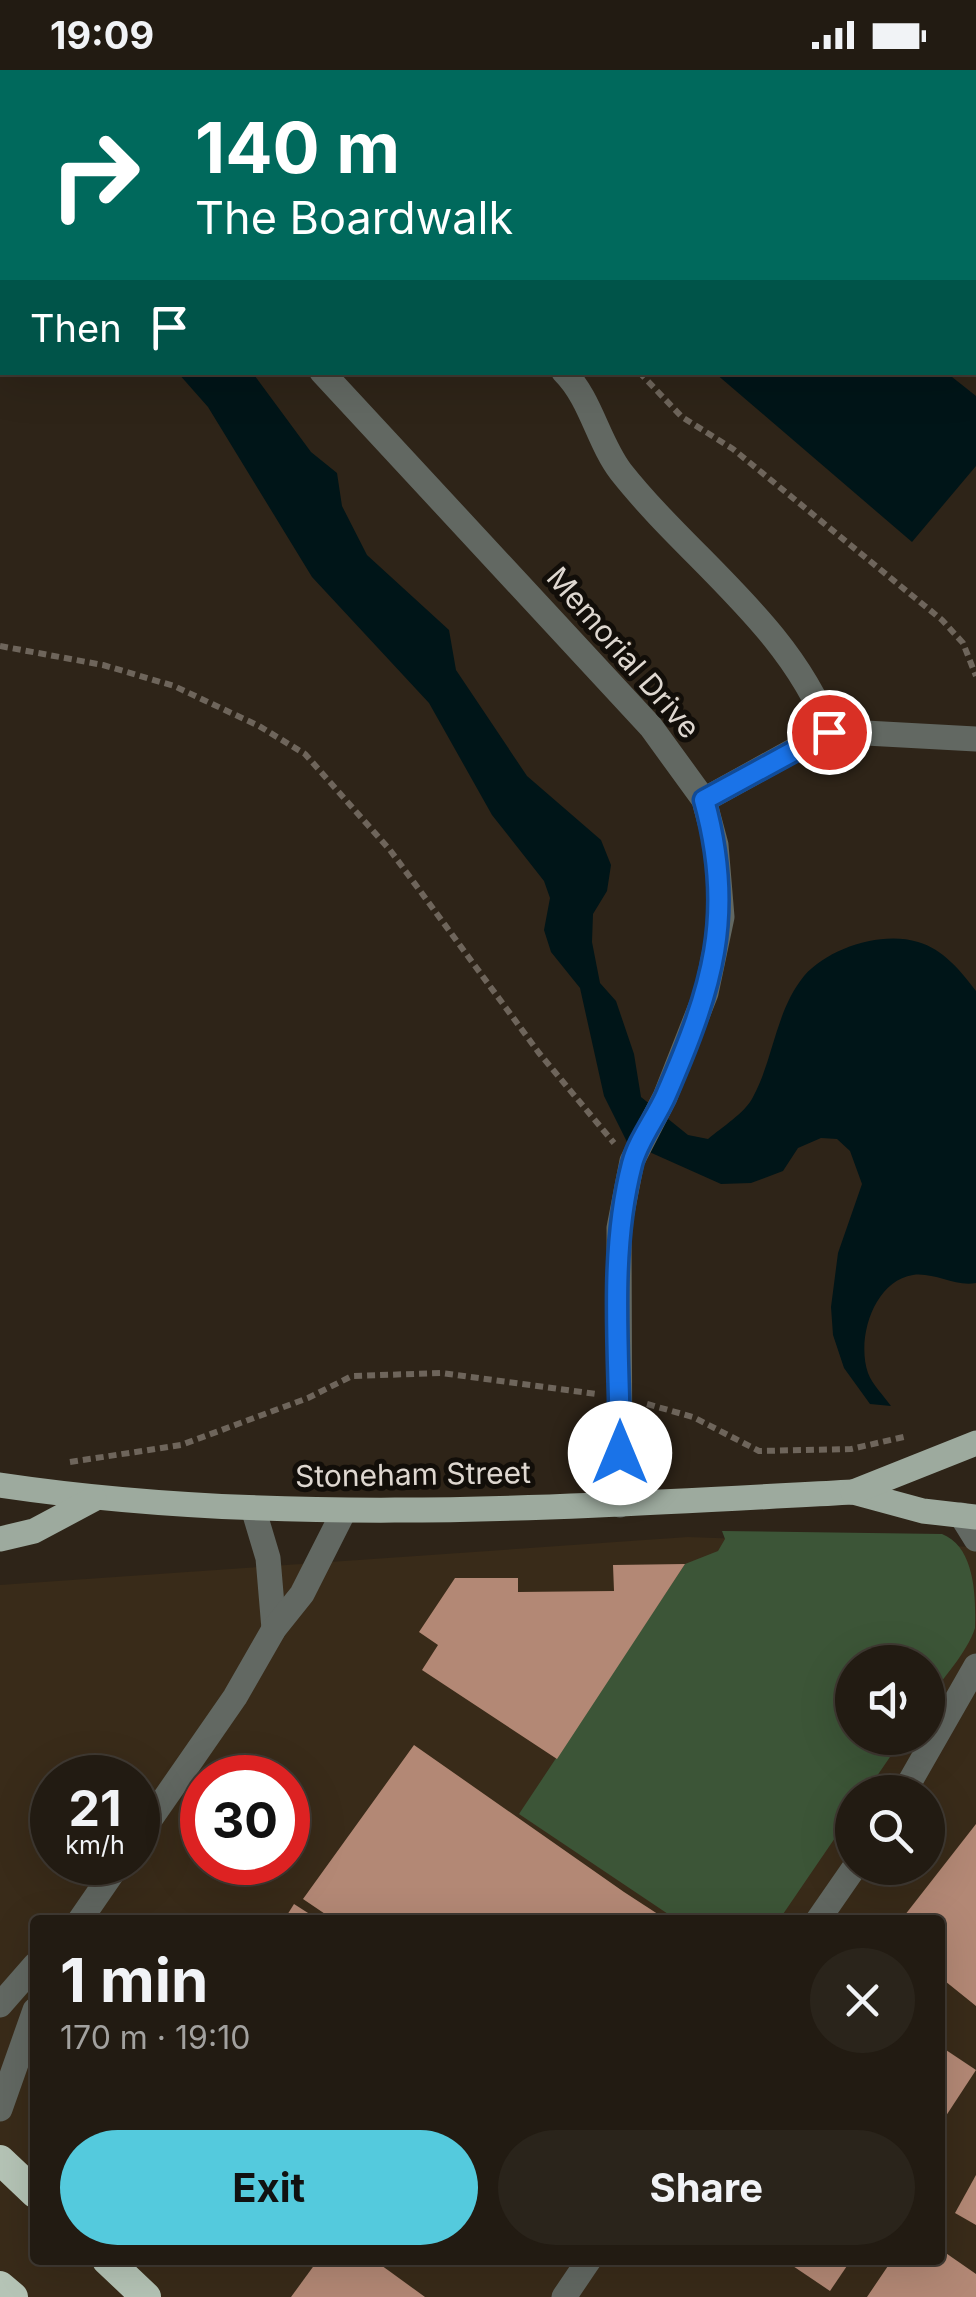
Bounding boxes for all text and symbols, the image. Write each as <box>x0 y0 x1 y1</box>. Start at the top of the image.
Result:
text: 19:09 <box>50 12 154 58</box>
text: 140 m <box>195 105 400 190</box>
icon: right <box>30 110 160 240</box>
text: The Boardwalk <box>195 190 513 245</box>
icon: arrive <box>142 300 197 355</box>
text: Then <box>30 305 122 351</box>
street label: Memorial Drive <box>540 559 708 745</box>
pin <box>787 690 872 775</box>
icon: arrive <box>802 705 857 760</box>
position arrow <box>568 1401 672 1505</box>
street label: Stoneham Street <box>295 1454 531 1494</box>
map controls <box>835 1645 945 1885</box>
button: sound <box>835 1645 945 1755</box>
speed limit sign: 30 <box>180 1755 310 1885</box>
button: search <box>835 1775 945 1885</box>
text: 21 <box>68 1778 122 1838</box>
text: km/h <box>65 1830 125 1860</box>
text: 1 min <box>60 1944 208 2016</box>
button: close <box>810 1948 915 2053</box>
text: 170 m · 19:10 <box>60 2018 250 2057</box>
button: Exit <box>60 2130 478 2245</box>
button: Share <box>498 2130 915 2245</box>

